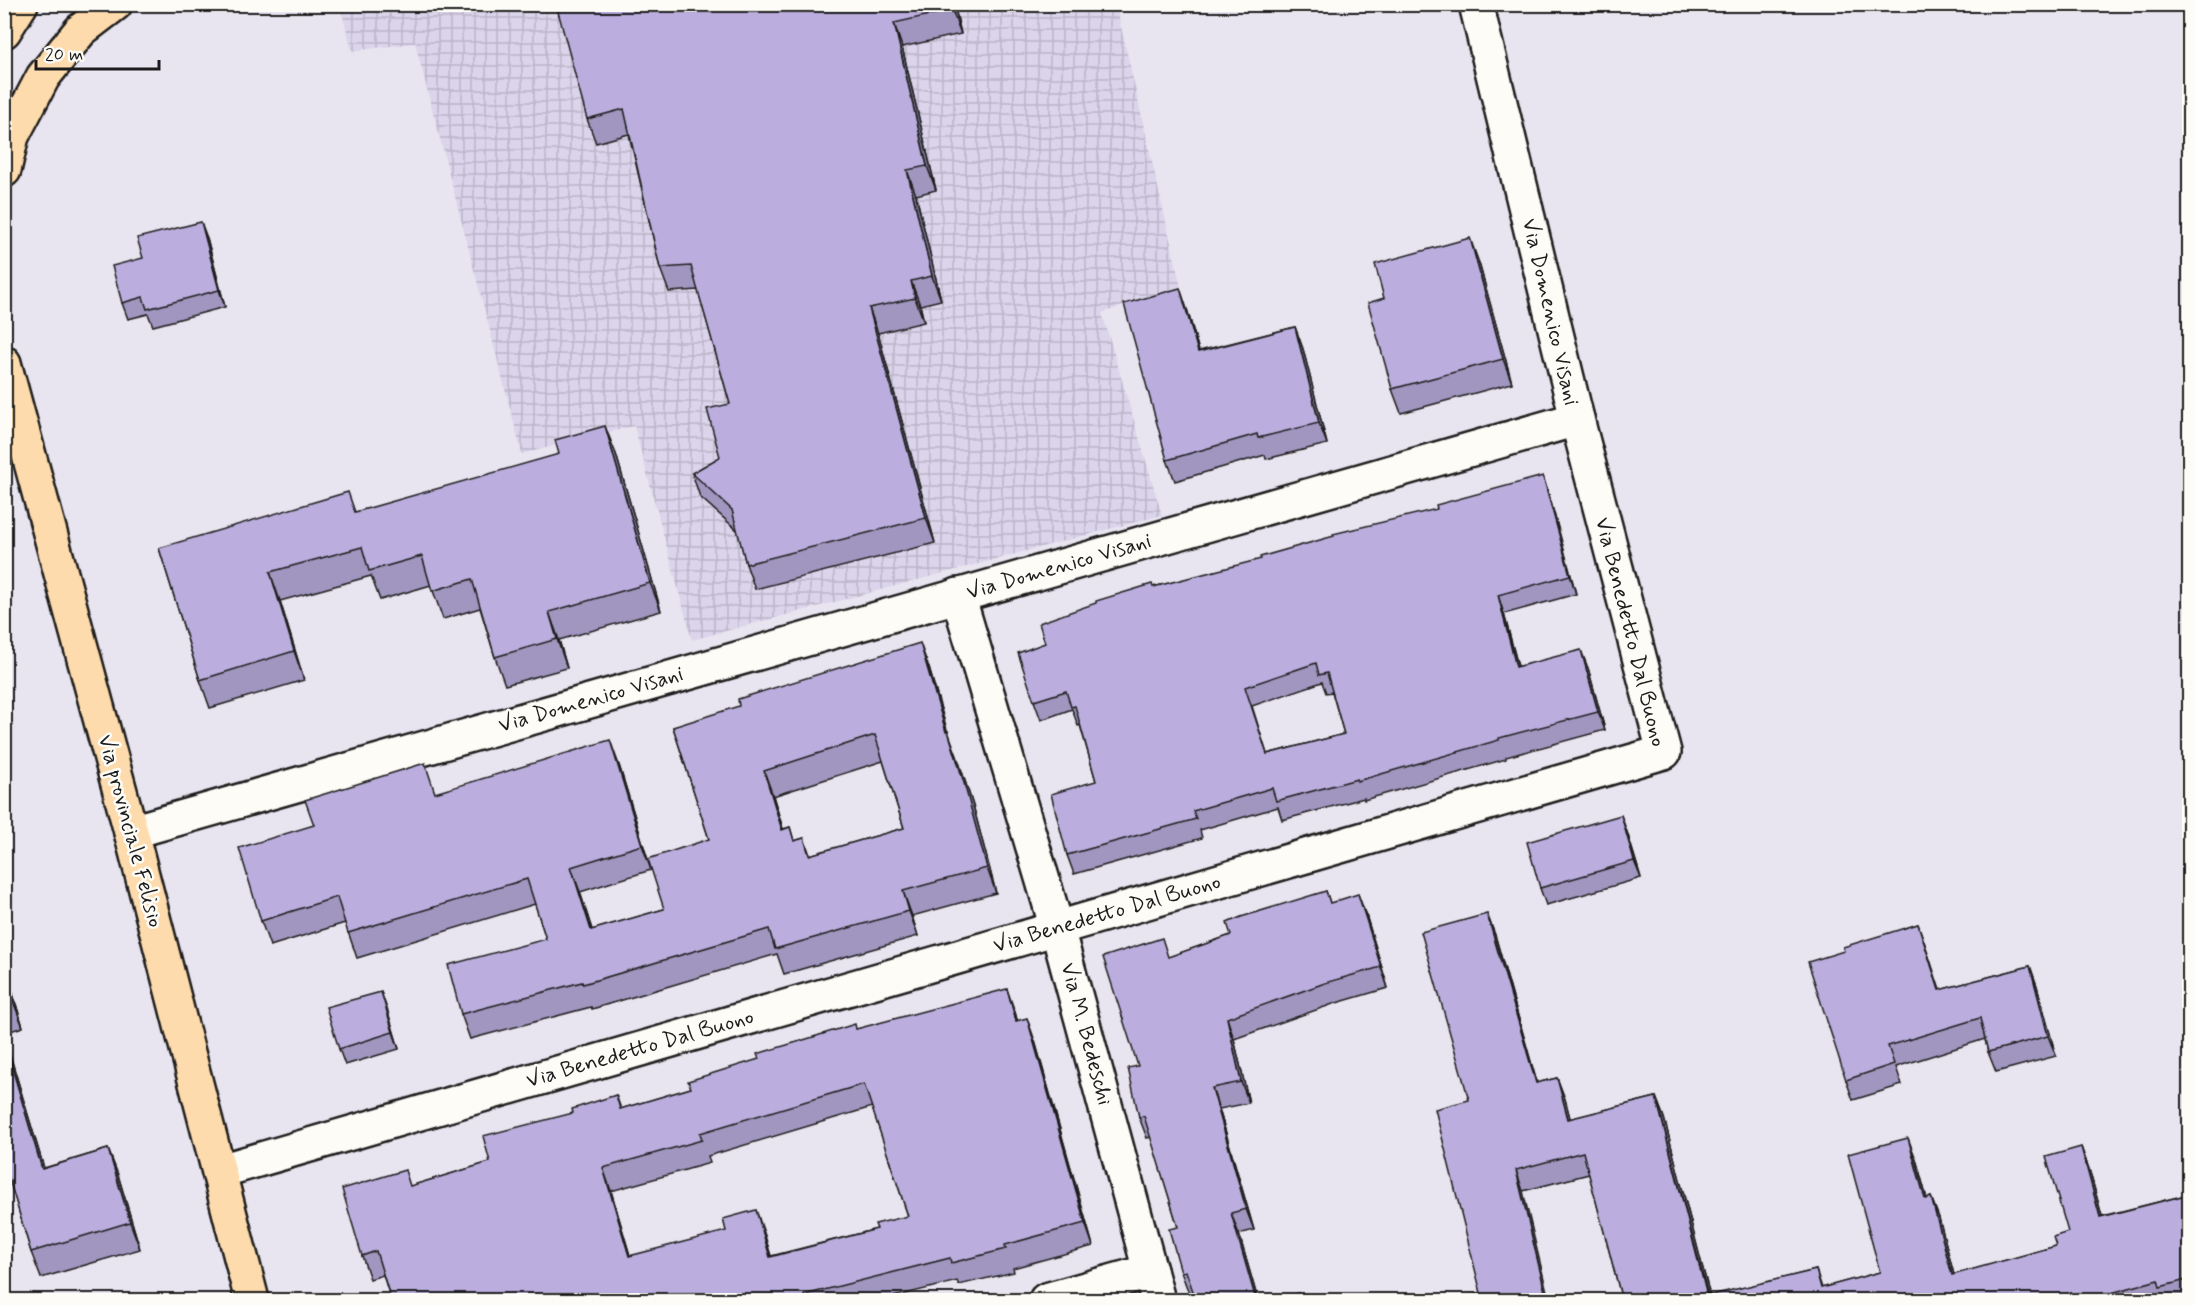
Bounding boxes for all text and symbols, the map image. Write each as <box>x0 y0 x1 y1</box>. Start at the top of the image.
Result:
scale bar <box>36 33 159 71</box>
text: 20 m <box>45 43 83 67</box>
street label: Via Domenico Visani <box>1515 216 1585 408</box>
street label: Via Benedetto Dal Buono <box>1588 514 1672 750</box>
street label: Via Domenico Visani <box>963 527 1155 607</box>
street label: Via Domenico Visani <box>495 660 687 740</box>
street label: Via provinciale Felisio <box>91 731 169 931</box>
street label: Via Benedetto Dal Buono <box>990 868 1224 960</box>
street label: Via M. Bedeschi <box>1053 960 1119 1108</box>
street label: Via Benedetto Dal Buono <box>523 1003 757 1095</box>

